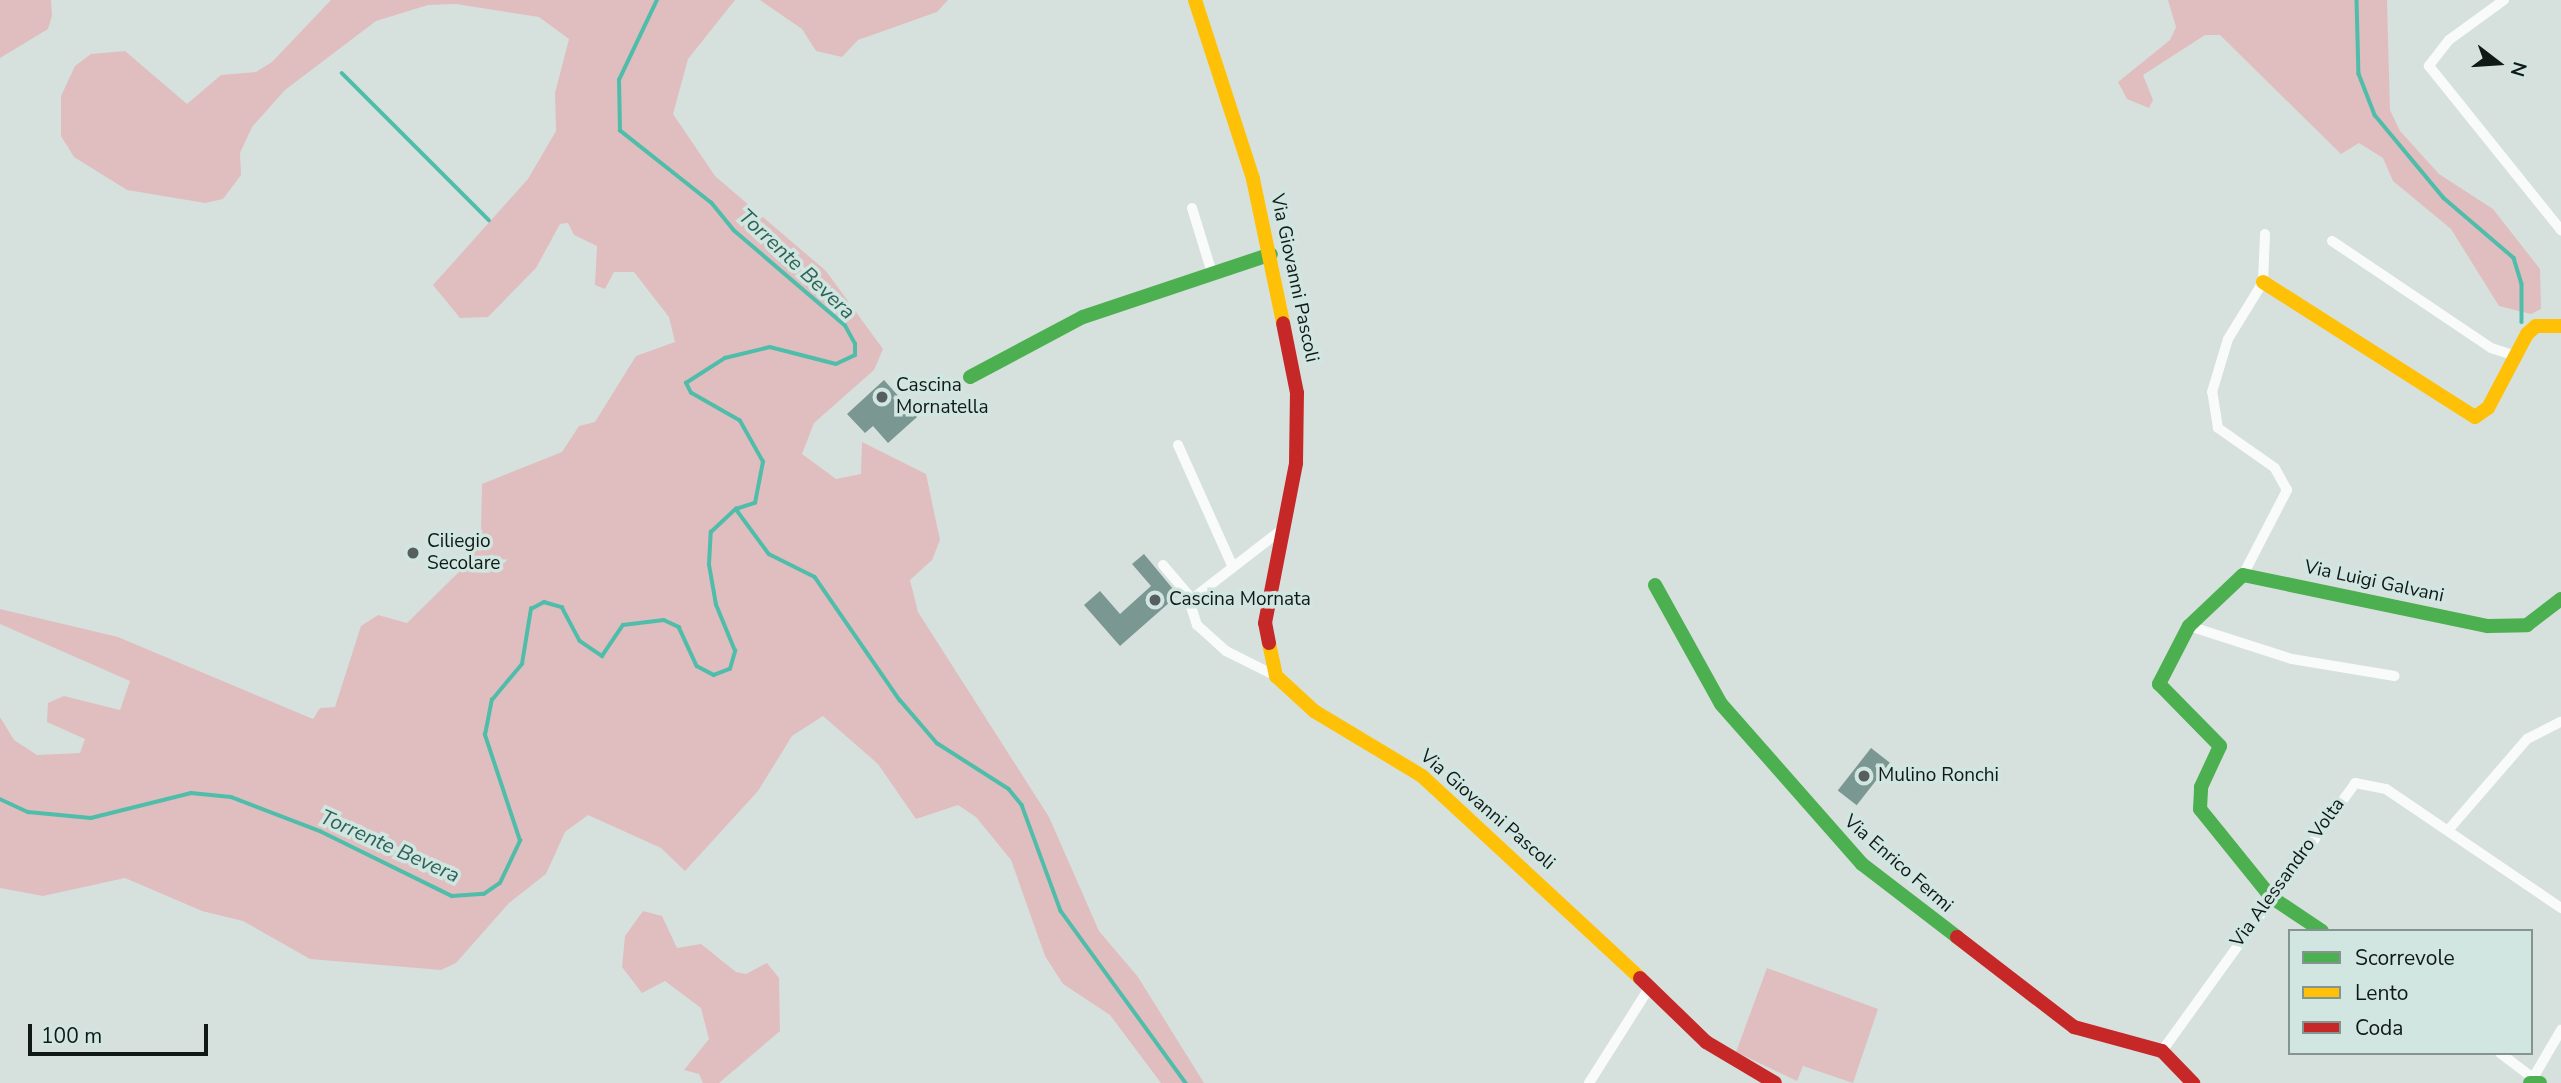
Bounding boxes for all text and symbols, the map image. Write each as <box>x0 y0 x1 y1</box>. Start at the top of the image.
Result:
north arrow <box>2463 28 2533 98</box>
text: N <box>2504 59 2533 80</box>
street label: Via Giovanni Pascoli <box>1265 192 1323 364</box>
water label: Torrente Bevera <box>734 204 860 324</box>
place label: Cascina Mornatella <box>896 375 988 419</box>
marker: Cascina Mornatella <box>874 389 890 405</box>
place label: Ciliegio Secolare <box>427 531 500 575</box>
marker: Ciliegio Secolare <box>405 545 421 561</box>
street label: Via Luigi Galvani <box>2302 556 2446 608</box>
place label: Cascina Mornata <box>1169 589 1311 611</box>
marker: Cascina Mornata <box>1147 592 1163 608</box>
street label: Via Giovanni Pascoli <box>1415 745 1559 875</box>
place label: Mulino Ronchi <box>1878 765 1999 787</box>
marker: Mulino Ronchi <box>1856 768 1872 784</box>
street label: Via Alessandro Volta <box>2226 794 2350 952</box>
water label: Torrente Bevera <box>316 804 464 888</box>
street label: Via Enrico Fermi <box>1839 810 1957 918</box>
legend <box>2288 929 2533 1055</box>
text: Scorrevole <box>2355 944 2455 972</box>
text: Lento <box>2355 979 2408 1007</box>
scale bar <box>32 1010 212 1054</box>
text: Coda <box>2355 1014 2403 1042</box>
text: 100 m <box>41 1022 102 1050</box>

